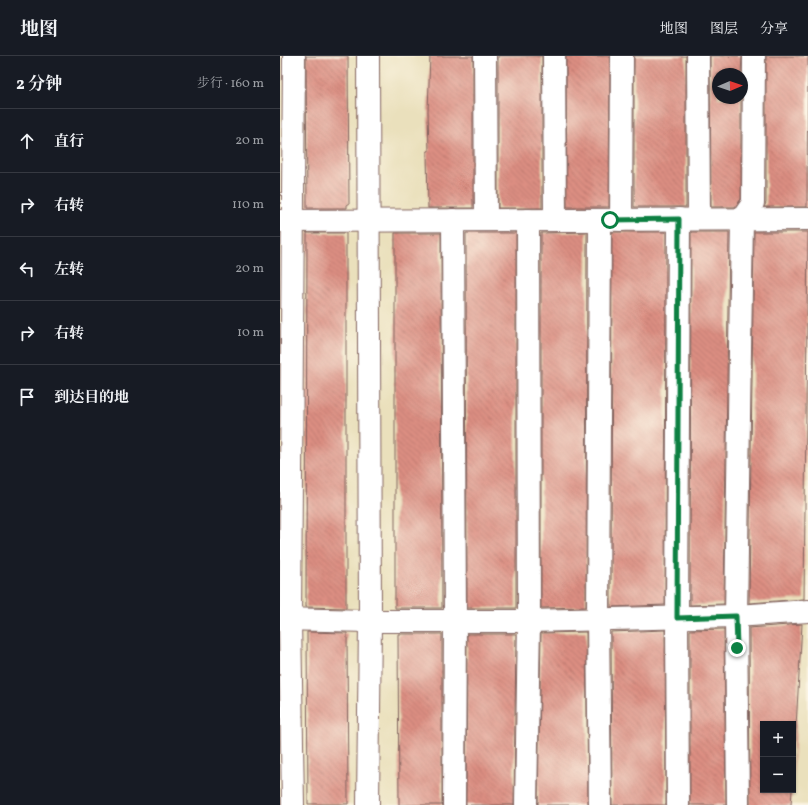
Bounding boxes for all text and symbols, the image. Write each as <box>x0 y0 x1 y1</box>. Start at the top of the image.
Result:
text: 地图 <box>20 17 58 43</box>
text: 地图 <box>660 20 688 39</box>
text: 图层 <box>710 20 738 39</box>
text: 分享 <box>760 20 788 39</box>
north arrow <box>712 68 748 104</box>
text: 2 分钟 <box>16 73 62 96</box>
text: 步行 · 160 m <box>197 75 264 93</box>
icon: ahead <box>16 130 38 152</box>
text: 直行 <box>54 132 84 153</box>
text: 20 m <box>235 132 264 150</box>
icon: right <box>16 194 38 216</box>
text: 右转 <box>54 196 84 217</box>
text: 110 m <box>232 196 264 214</box>
route start <box>601 211 619 229</box>
icon: left <box>16 258 38 280</box>
text: 左转 <box>54 260 84 281</box>
text: 20 m <box>235 260 264 278</box>
icon: right <box>16 322 38 344</box>
text: 右转 <box>54 324 84 345</box>
text: 10 m <box>237 324 264 342</box>
icon: arrive <box>16 386 38 408</box>
text: 到达目的地 <box>54 388 129 409</box>
route end <box>728 639 746 657</box>
map controls <box>760 721 796 793</box>
button: + <box>760 721 796 757</box>
button: − <box>760 757 796 793</box>

